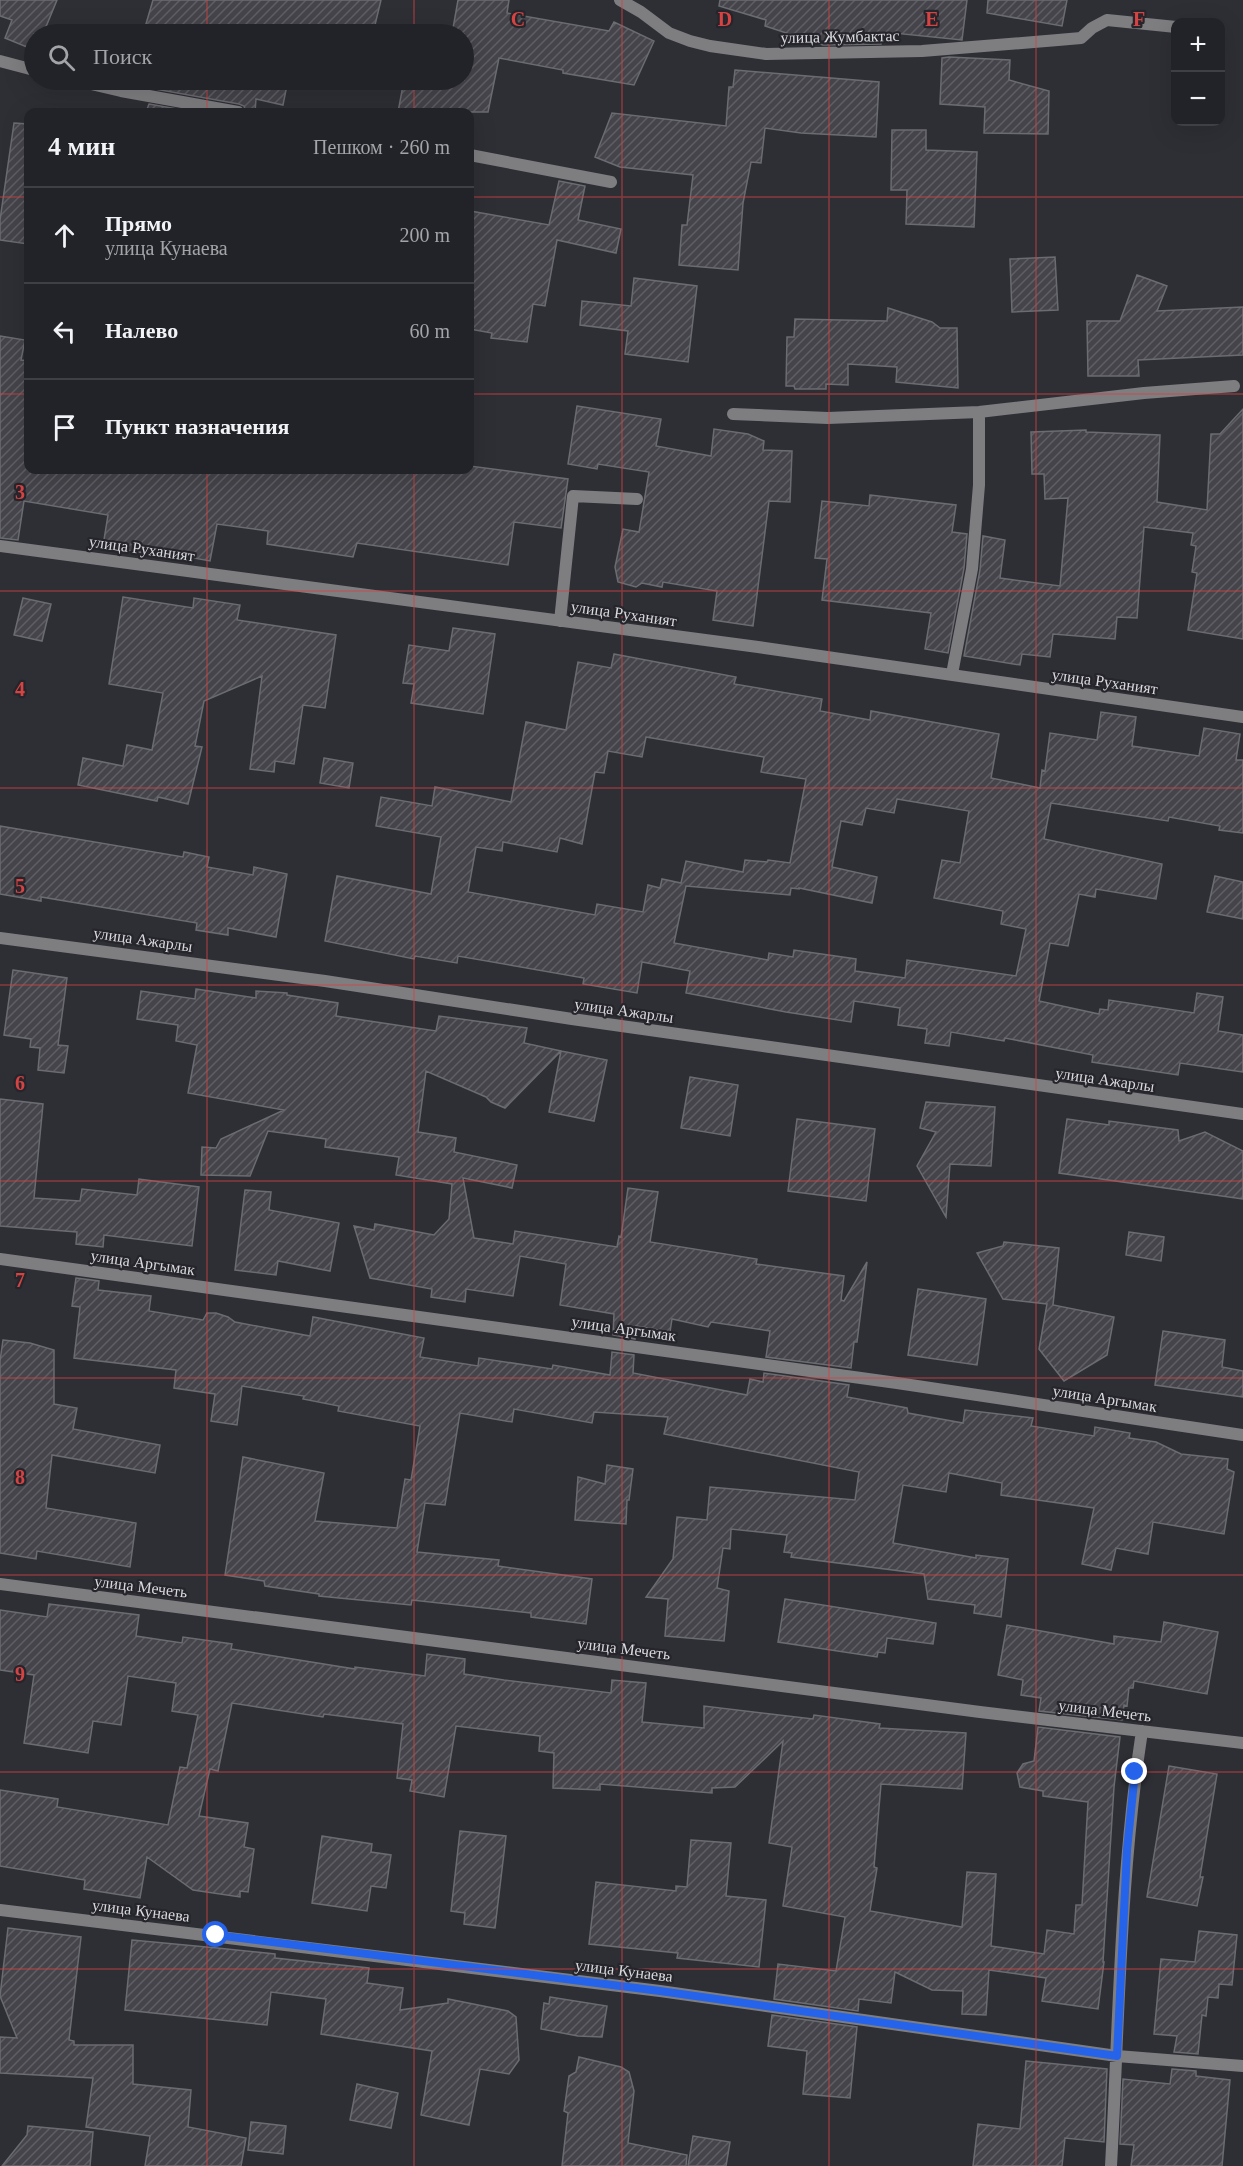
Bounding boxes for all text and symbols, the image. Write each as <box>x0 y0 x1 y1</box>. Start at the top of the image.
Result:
text: C <box>511 8 525 30</box>
text: D <box>718 8 732 30</box>
text: E <box>925 8 939 30</box>
text: F <box>1133 8 1145 30</box>
map controls <box>1171 18 1225 126</box>
button: + <box>1171 18 1225 72</box>
search box <box>24 24 474 90</box>
street label: улица Жумбактас <box>780 27 900 47</box>
icon: search <box>45 41 78 74</box>
text: Поиск <box>93 44 152 69</box>
button: − <box>1171 72 1225 126</box>
text: 4 мин <box>48 132 115 161</box>
text: Пешком · 260 m <box>313 136 450 158</box>
text: Прямо <box>105 211 172 236</box>
icon: ahead <box>48 219 81 252</box>
text: 200 m <box>399 224 450 246</box>
text: улица Кунаева <box>105 237 228 259</box>
icon: left <box>48 315 81 348</box>
text: Налево <box>105 318 178 343</box>
text: 60 m <box>409 320 450 342</box>
icon: arrive <box>48 411 81 444</box>
text: Пункт назначения <box>105 414 290 439</box>
text: 3 <box>15 481 25 503</box>
street label: улица Руханият <box>88 533 196 565</box>
street label: улица Руханият <box>570 598 678 630</box>
street label: улица Руханият <box>1051 666 1159 698</box>
text: 4 <box>15 678 25 700</box>
text: 5 <box>15 875 25 897</box>
street label: улица Ажарлы <box>92 924 194 956</box>
street label: улица Ажарлы <box>573 995 675 1027</box>
street label: улица Ажарлы <box>1054 1064 1156 1096</box>
text: 6 <box>15 1072 25 1094</box>
street label: улица Аргымак <box>89 1247 196 1279</box>
text: 7 <box>15 1269 25 1291</box>
street label: улица Аргымак <box>570 1313 677 1345</box>
street label: улица Аргымак <box>1051 1382 1158 1416</box>
text: 8 <box>15 1466 25 1488</box>
street label: улица Мечеть <box>93 1572 188 1602</box>
street label: улица Мечеть <box>576 1634 671 1664</box>
text: 9 <box>15 1663 25 1685</box>
street label: улица Мечеть <box>1057 1696 1152 1726</box>
route end <box>1121 1758 1147 1784</box>
street label: улица Кунаева <box>91 1896 191 1926</box>
route start <box>202 1921 228 1947</box>
street label: улица Кунаева <box>574 1956 674 1986</box>

